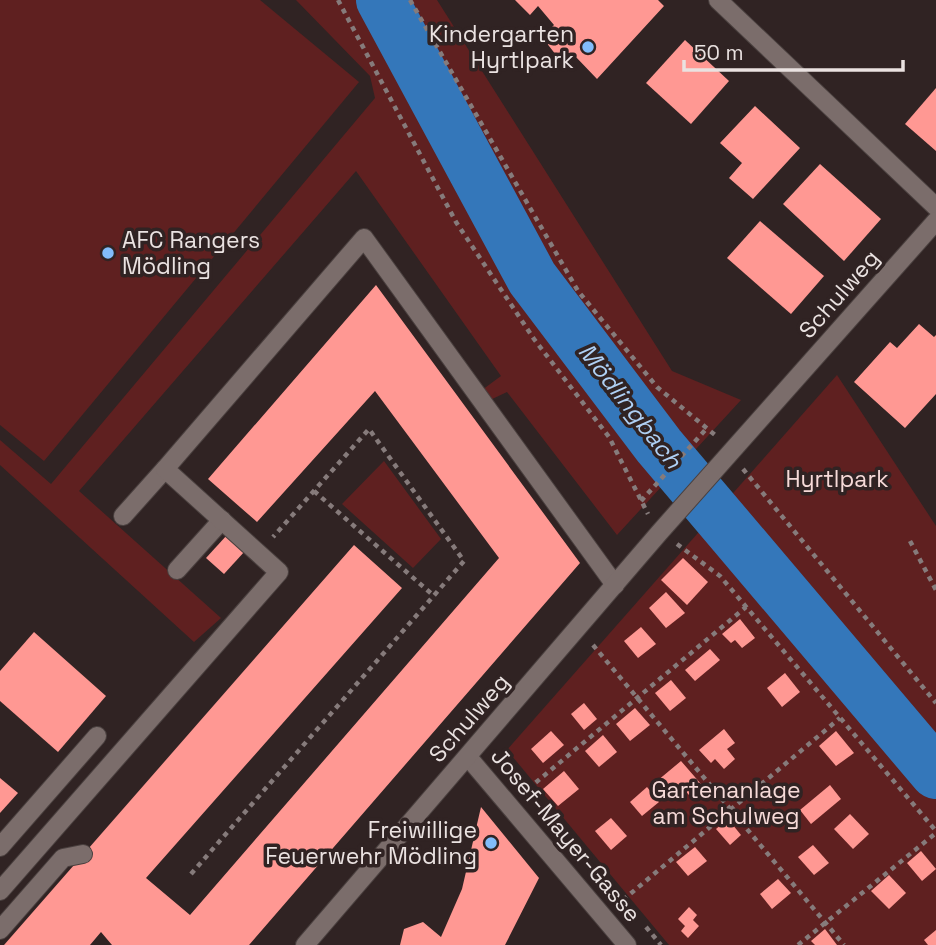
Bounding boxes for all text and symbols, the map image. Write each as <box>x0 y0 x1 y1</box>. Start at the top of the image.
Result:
place label: Kindergarten Hyrtlpark <box>429 19 574 75</box>
scale bar <box>684 28 903 72</box>
marker: Kindergarten Hyrtlpark <box>580 39 596 55</box>
text: 50 m <box>694 39 744 66</box>
place label: AFC Rangers Mödling <box>122 225 260 281</box>
street label: Schulweg <box>792 243 886 345</box>
marker: AFC Rangers Mödling <box>100 245 116 261</box>
water label: Mödlingbach <box>572 337 690 476</box>
park label: Hyrtlpark <box>785 464 889 494</box>
street label: Schulweg <box>422 667 516 769</box>
street label: Josef-Mayer-Gasse <box>484 742 648 928</box>
park label: Gartenanlage am Schulweg <box>651 775 801 831</box>
place label: Freiwillige Feuerwehr Mödling <box>265 815 477 871</box>
marker: Freiwillige Feuerwehr Mödling <box>483 835 499 851</box>

